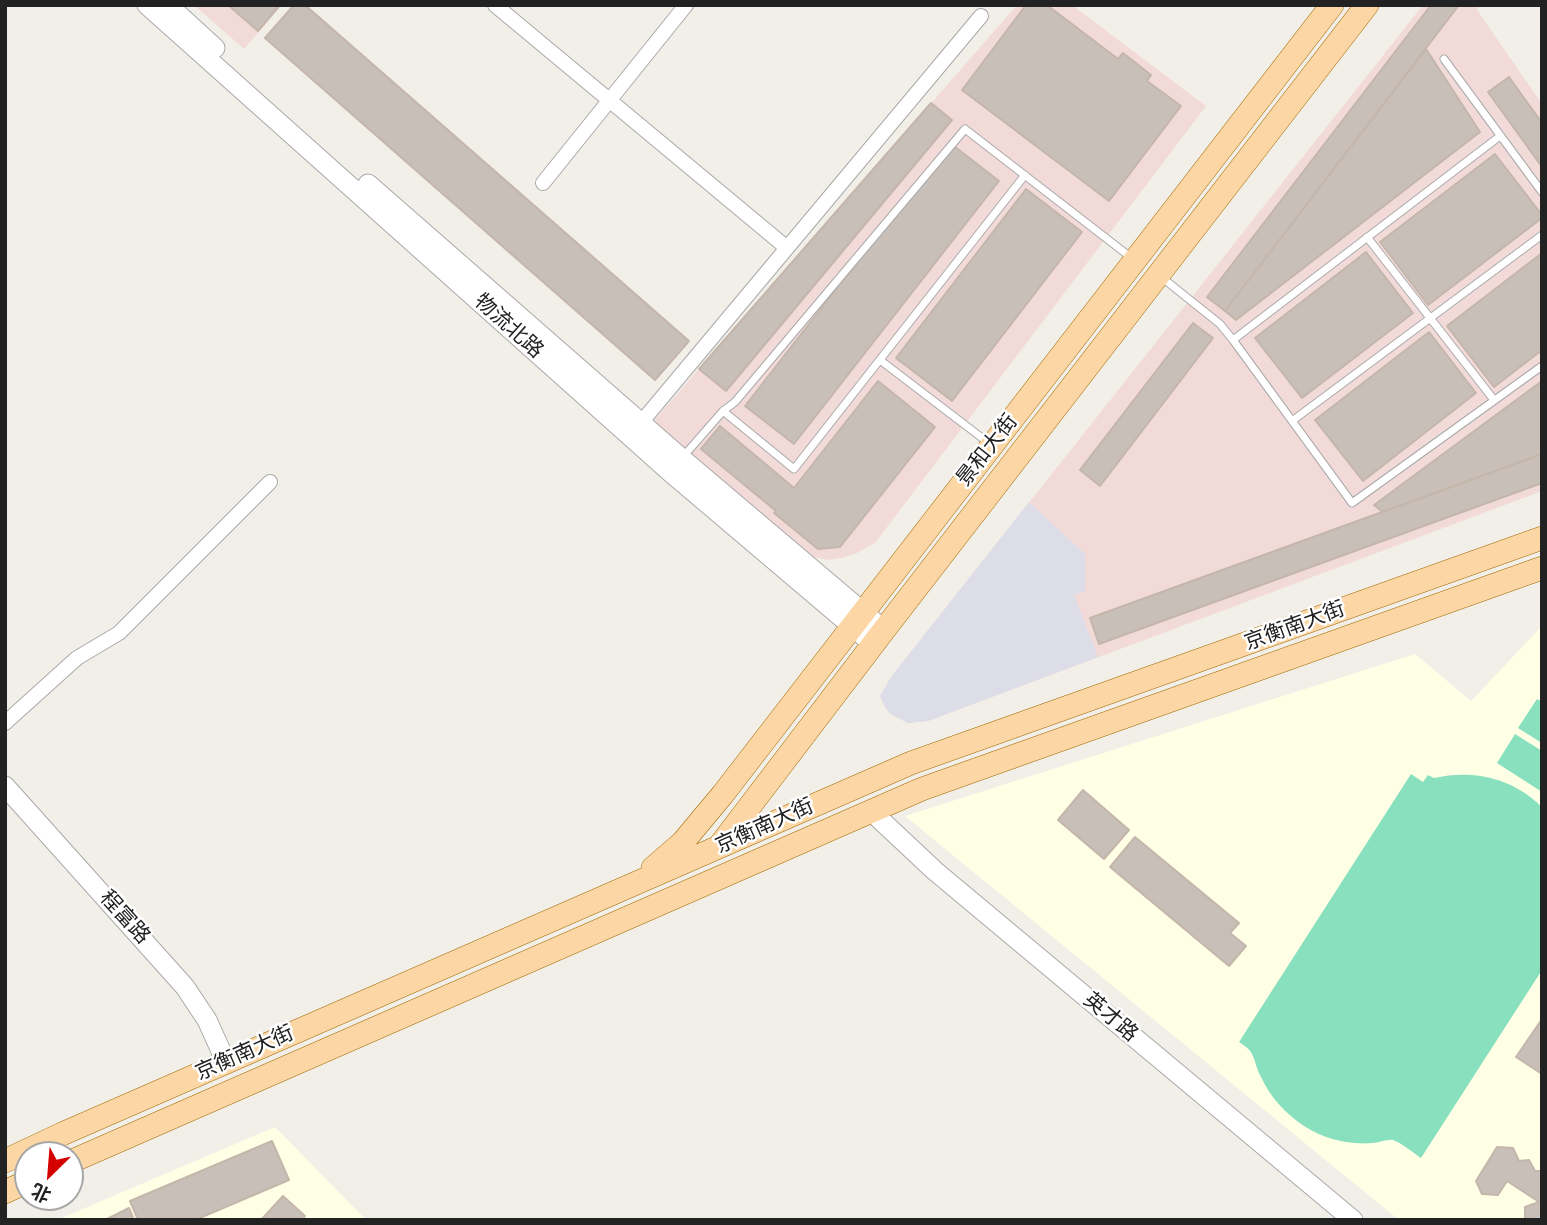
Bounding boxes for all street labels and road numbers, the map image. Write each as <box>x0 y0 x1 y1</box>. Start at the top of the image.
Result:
street label: 物流北路 <box>468 290 548 364</box>
street label: 景和大街 <box>952 410 1024 492</box>
street label: 京衡南大街 <box>1241 597 1349 657</box>
street label: 京衡南大街 <box>712 794 818 860</box>
street label: 程富路 <box>94 886 154 950</box>
street label: 英才路 <box>1078 988 1142 1048</box>
street label: 京衡南大街 <box>192 1021 298 1087</box>

